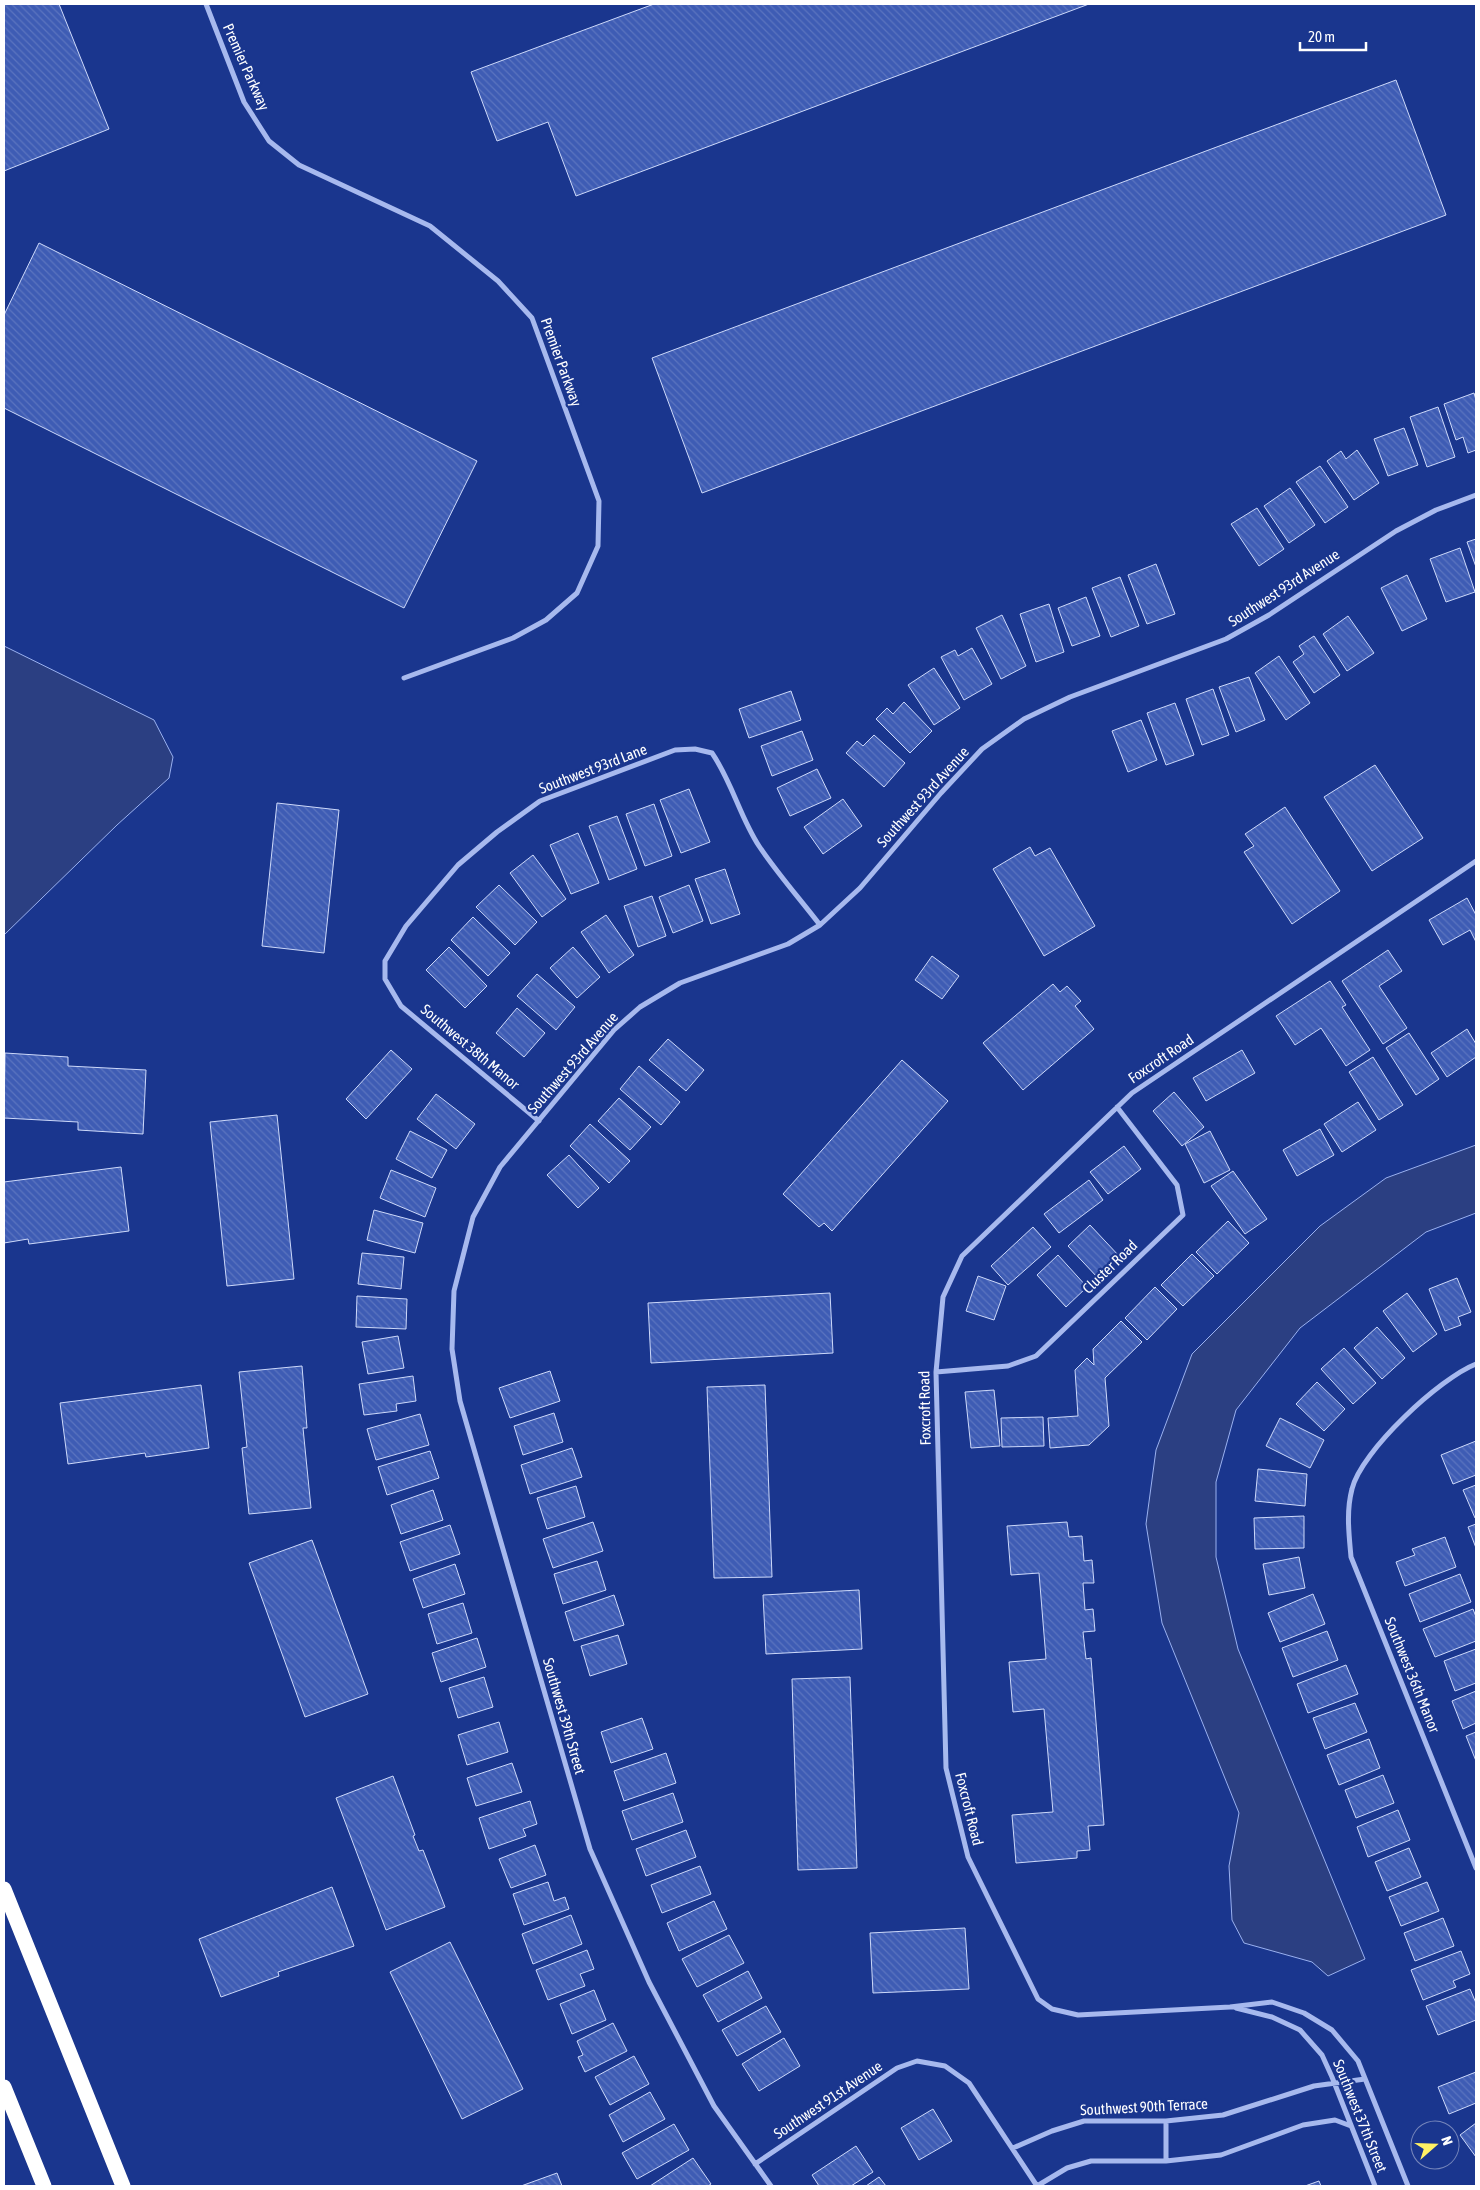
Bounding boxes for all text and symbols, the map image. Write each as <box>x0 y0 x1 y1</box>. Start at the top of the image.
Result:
scale bar <box>1300 20 1366 52</box>
street label: Premier Parkway <box>220 21 273 113</box>
text: 20 m <box>1308 28 1335 45</box>
street label: Premier Parkway <box>538 315 585 408</box>
street label: Southwest 93rd Avenue <box>1225 545 1342 630</box>
street label: Southwest 93rd Lane <box>537 740 649 797</box>
street label: Southwest 93rd Avenue <box>873 743 972 850</box>
street label: Southwest 38th Manor <box>418 1001 523 1093</box>
street label: Southwest 93rd Avenue <box>524 1008 621 1117</box>
street label: Foxcroft Road <box>1125 1031 1196 1087</box>
street label: Cluster Road <box>1079 1236 1141 1297</box>
street label: Foxcroft Road <box>915 1370 934 1446</box>
street label: Southwest 36th Manor <box>1382 1615 1444 1736</box>
street label: Southwest 39th Street <box>540 1656 589 1776</box>
street label: Foxcroft Road <box>952 1771 987 1847</box>
street label: Southwest 91st Avenue <box>770 2057 885 2142</box>
street label: Southwest 37th Street <box>1330 2057 1391 2175</box>
street label: Southwest 90th Terrace <box>1080 2095 1208 2118</box>
north arrow <box>1410 2120 1460 2170</box>
text: N <box>1438 2134 1456 2147</box>

